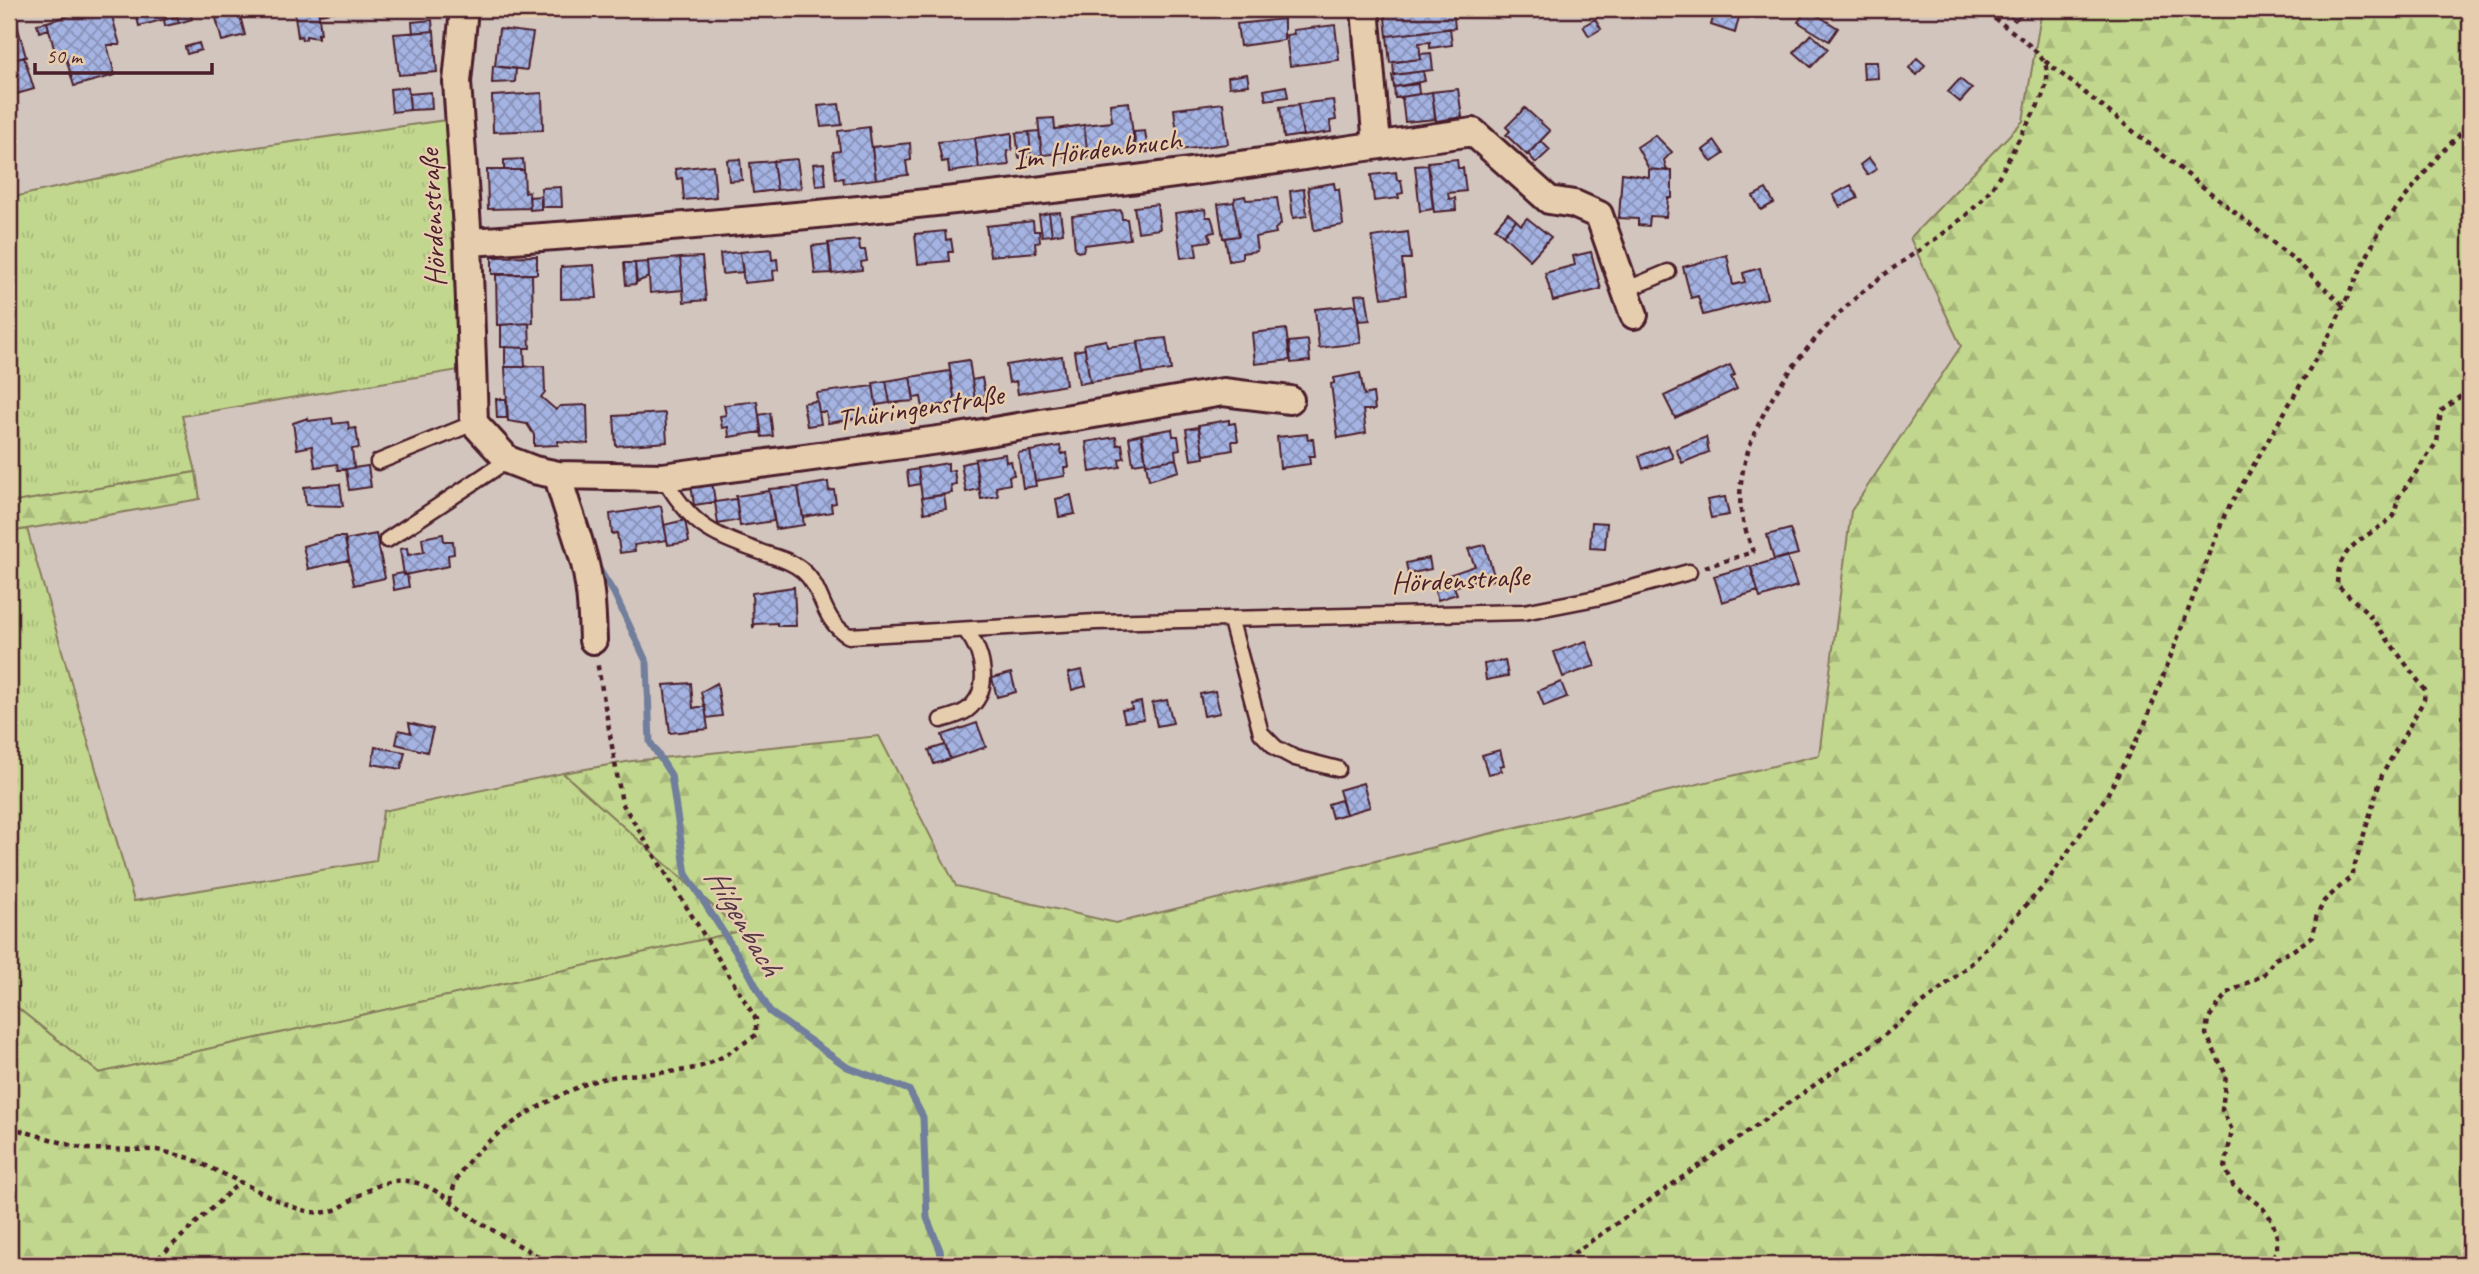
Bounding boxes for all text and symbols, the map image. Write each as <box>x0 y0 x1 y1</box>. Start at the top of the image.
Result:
scale bar <box>35 32 212 76</box>
text: 50 m <box>46 43 84 69</box>
street label: Im Hördenbruch <box>1011 120 1185 178</box>
street label: Hördenstraße <box>409 146 455 288</box>
street label: Thüringenstraße <box>834 375 1008 439</box>
street label: Hördenstraße <box>1390 556 1532 602</box>
water label: Hilgenbach <box>695 860 793 985</box>

